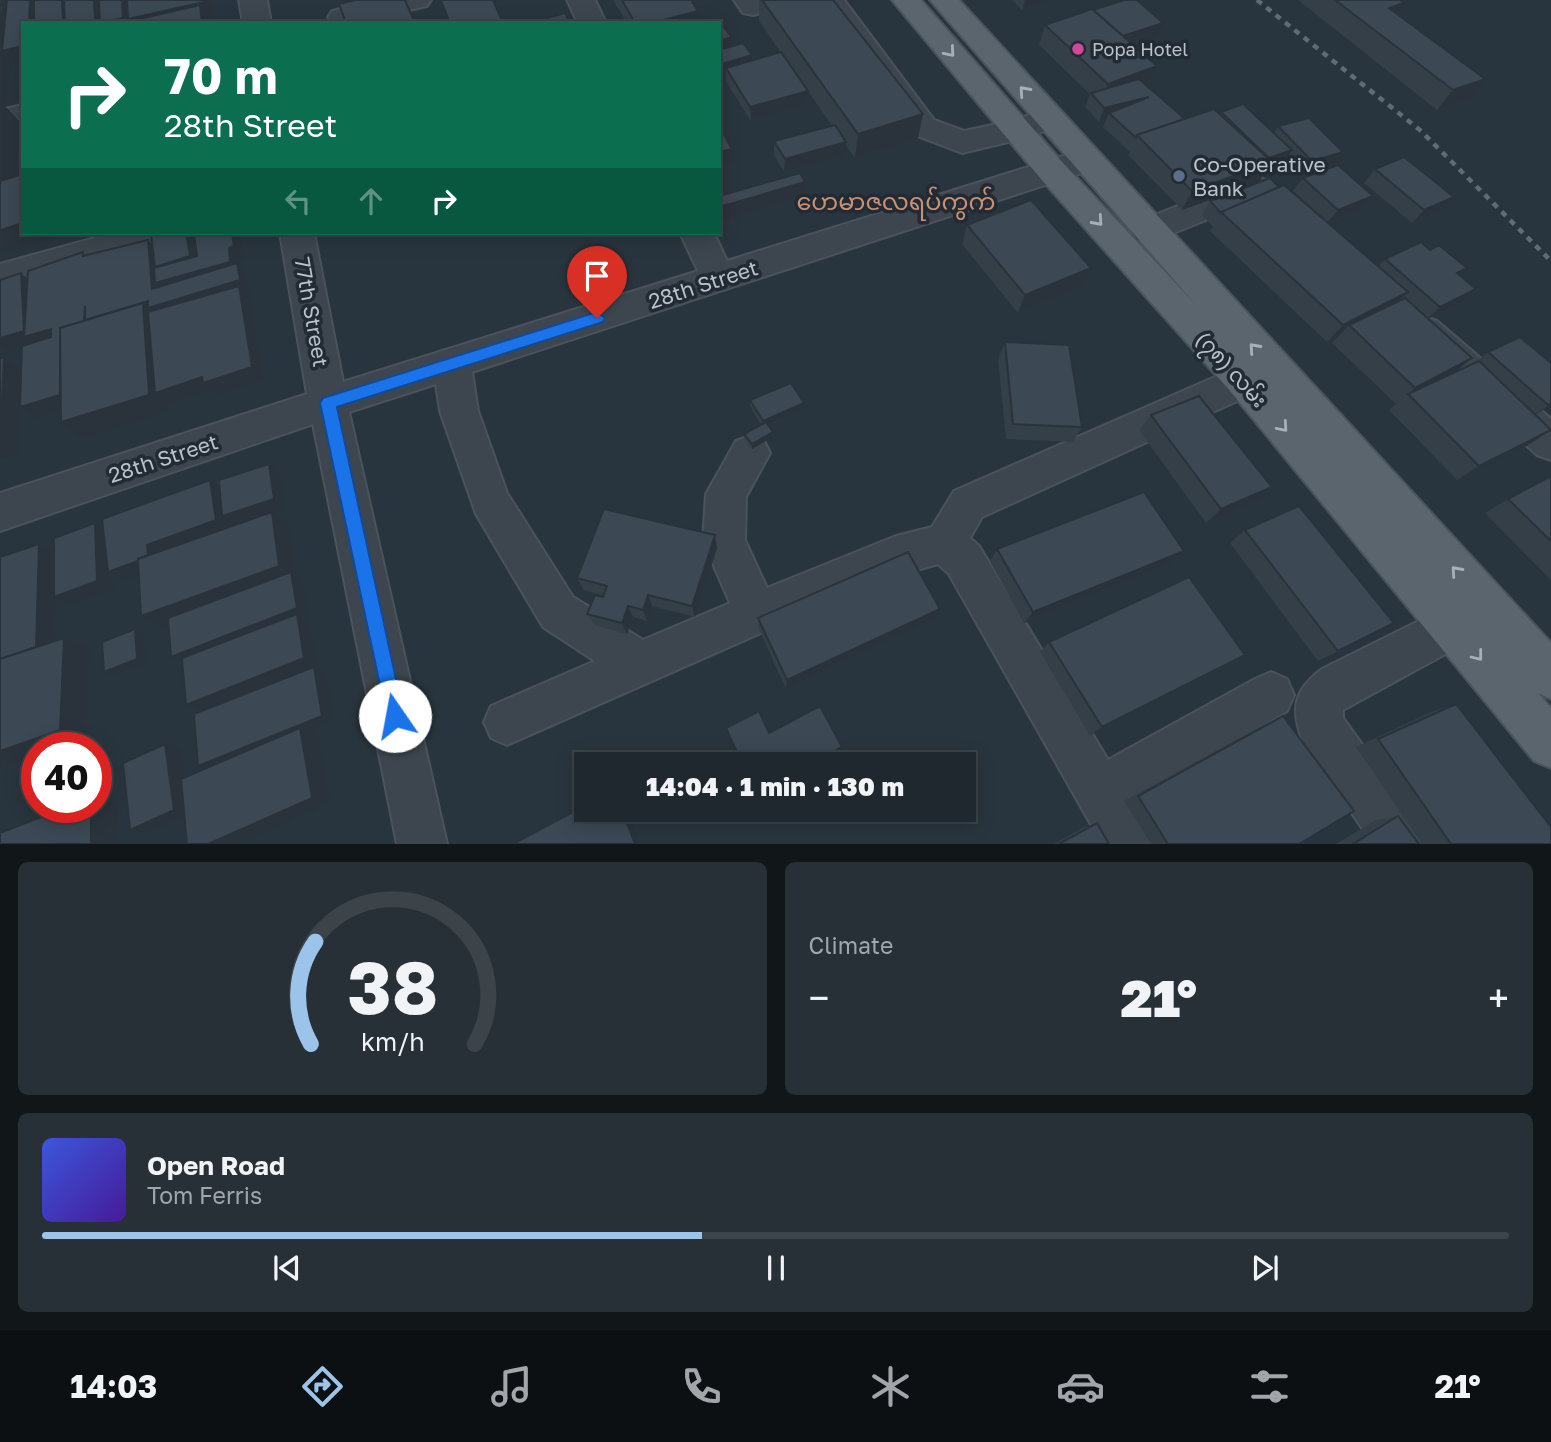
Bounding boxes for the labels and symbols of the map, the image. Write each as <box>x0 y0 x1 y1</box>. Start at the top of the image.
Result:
place label: Popa Hotel <box>1092 38 1188 60</box>
marker: Popa Hotel <box>1070 41 1086 57</box>
one-way arrow <box>942 44 955 56</box>
one-way arrow <box>1020 86 1032 99</box>
place label: Co-Operative Bank <box>1193 151 1326 201</box>
marker: Co-Operative Bank <box>1171 168 1187 184</box>
district label: ဟေမာဇလရပ်ကွက် <box>796 186 996 221</box>
one-way arrow <box>1090 213 1103 226</box>
pin <box>567 246 627 318</box>
street label: 28th Street <box>645 254 761 314</box>
street label: 77th Street <box>290 255 334 369</box>
street label: (၇၈) လမ်း <box>1187 324 1274 416</box>
one-way arrow <box>1250 343 1263 356</box>
one-way arrow <box>1275 418 1287 431</box>
street label: 28th Street <box>105 428 221 488</box>
one-way arrow <box>1452 566 1464 579</box>
one-way arrow <box>1469 649 1482 661</box>
position arrow <box>358 679 432 753</box>
speed limit sign: 40 <box>21 732 112 823</box>

